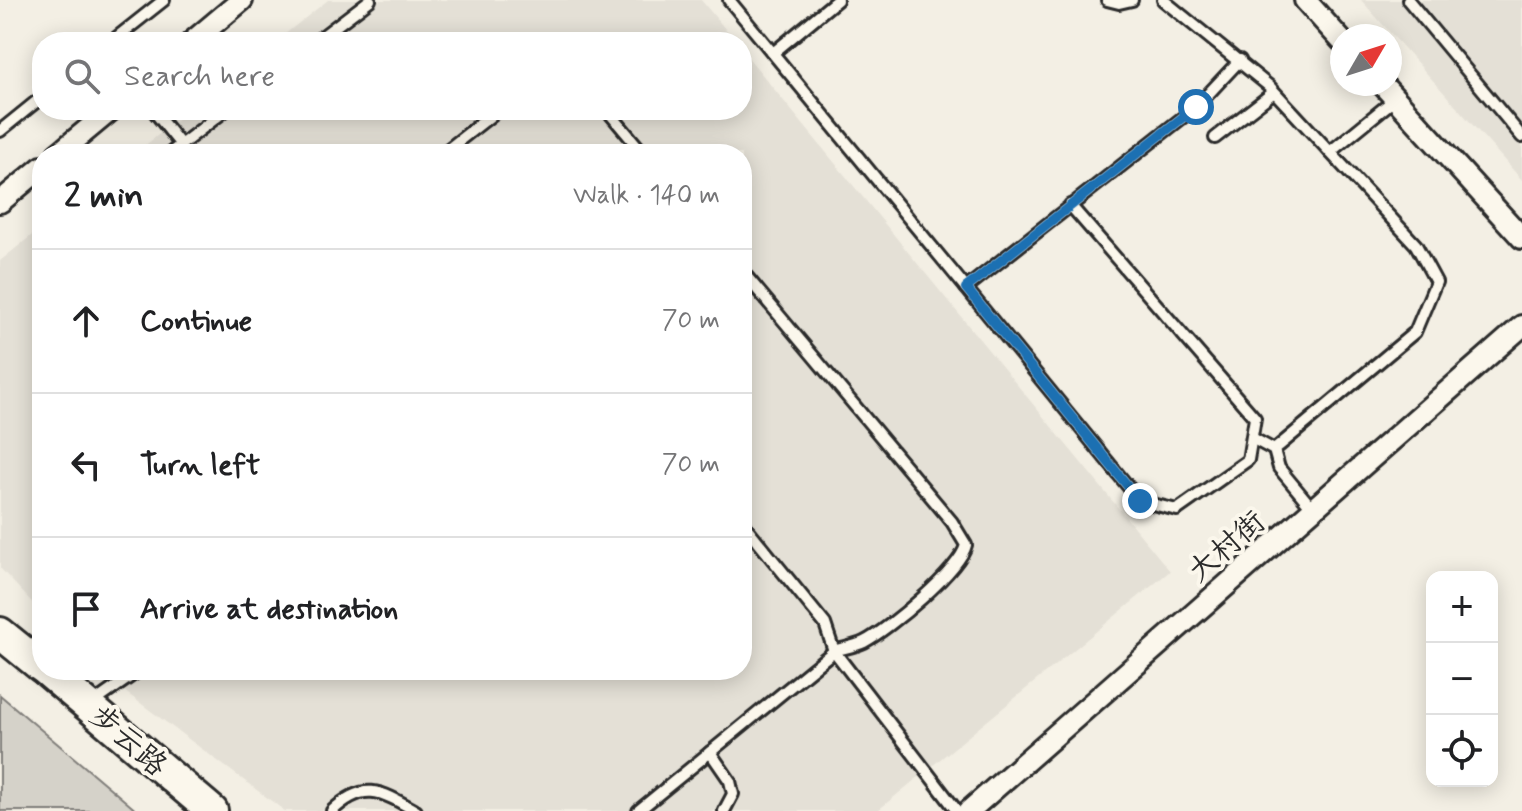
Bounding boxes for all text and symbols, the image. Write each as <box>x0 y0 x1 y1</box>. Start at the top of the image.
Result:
north arrow <box>1330 24 1402 96</box>
search box <box>32 32 752 120</box>
icon: search <box>60 54 104 98</box>
text: Search here <box>124 57 275 96</box>
route start <box>1178 89 1214 125</box>
text: 2 min <box>64 174 144 219</box>
text: Walk · 140 m <box>573 179 720 213</box>
icon: ahead <box>64 299 108 343</box>
text: Continue <box>140 302 252 341</box>
text: 70 m <box>662 304 720 338</box>
icon: left <box>64 443 108 487</box>
text: Turn left <box>140 446 260 485</box>
text: 70 m <box>662 448 720 482</box>
route end <box>1122 483 1158 519</box>
street label: 大村街 <box>1180 503 1274 591</box>
map controls <box>1426 571 1498 787</box>
button: + <box>1426 571 1498 643</box>
icon: arrive <box>64 587 108 631</box>
text: Arrive at destination <box>140 590 398 629</box>
button: − <box>1426 643 1498 715</box>
street label: 步云路 <box>81 697 175 785</box>
button: locate <box>1426 715 1498 787</box>

